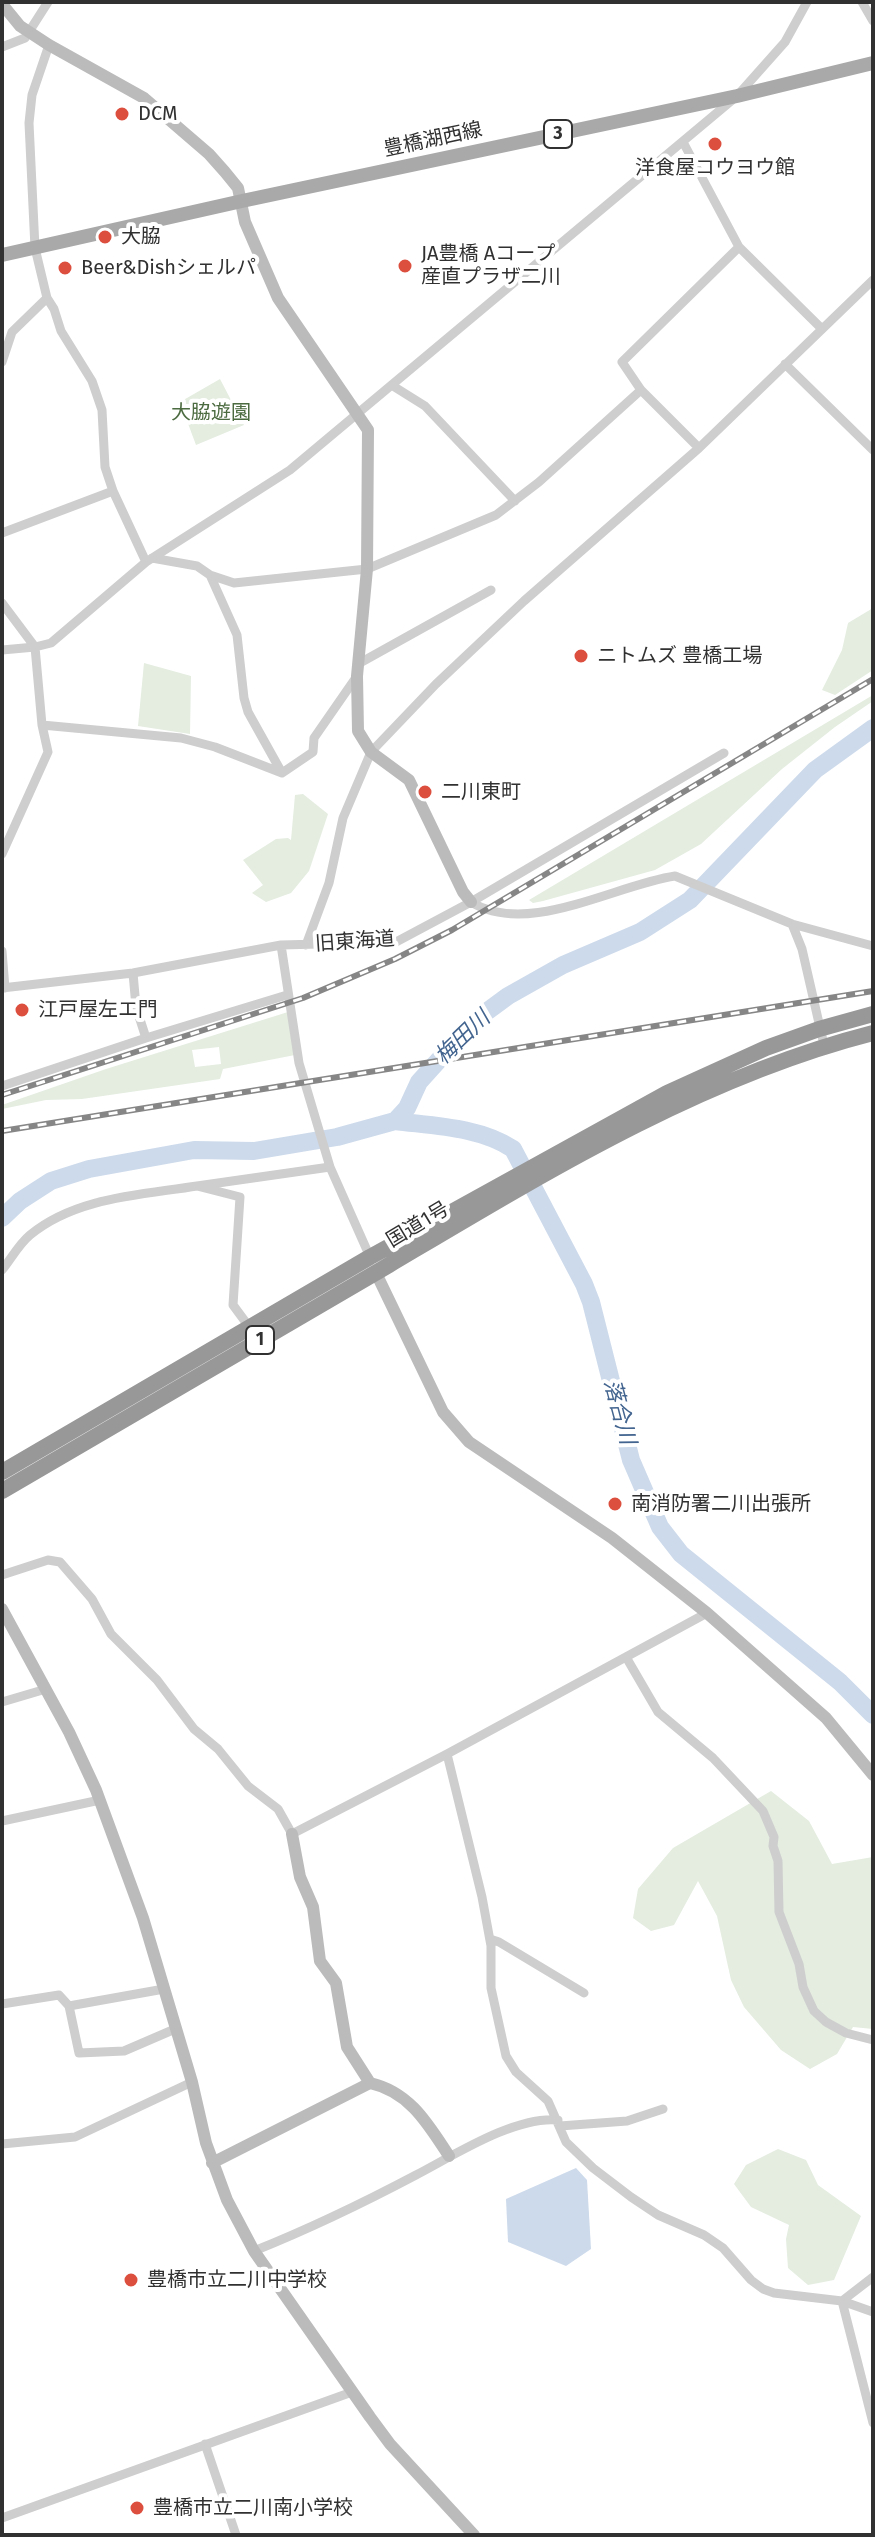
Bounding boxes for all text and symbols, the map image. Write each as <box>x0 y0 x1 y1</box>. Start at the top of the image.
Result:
place label: DCM <box>138 102 178 126</box>
marker: DCM <box>113 105 131 123</box>
street label: 豊橋湖西線 <box>382 118 484 162</box>
road number: 3 <box>544 120 572 148</box>
marker: 洋食屋コウヨウ館 <box>706 135 724 153</box>
place label: 洋食屋コウヨウ館 <box>635 156 795 180</box>
place label: 大脇 <box>121 225 161 249</box>
marker: 大脇 <box>96 228 114 246</box>
place label: JA豊橋 Aコープ 産直プラザ二川 <box>421 242 561 289</box>
place label: Beer&Dishシェルパ <box>81 256 256 280</box>
marker: JA豊橋 Aコープ 産直プラザ二川 <box>396 257 414 275</box>
marker: Beer&Dishシェルパ <box>56 259 74 277</box>
park label: 大脇遊園 <box>171 401 251 425</box>
place label: ニトムズ 豊橋工場 <box>597 644 762 668</box>
marker: ニトムズ 豊橋工場 <box>572 647 590 665</box>
place label: 二川東町 <box>441 780 521 804</box>
marker: 二川東町 <box>416 783 434 801</box>
street label: 旧東海道 <box>314 927 396 957</box>
place label: 江戸屋左エ門 <box>38 998 158 1022</box>
marker: 江戸屋左エ門 <box>13 1001 31 1019</box>
water label: 梅田川 <box>430 1006 496 1070</box>
street label: 国道1号 <box>382 1197 454 1253</box>
road number: 1 <box>246 1326 274 1354</box>
water label: 落合川 <box>598 1377 640 1447</box>
place label: 南消防署二川出張所 <box>631 1492 811 1516</box>
marker: 南消防署二川出張所 <box>606 1495 624 1513</box>
place label: 豊橋市立二川中学校 <box>147 2268 327 2292</box>
marker: 豊橋市立二川中学校 <box>122 2271 140 2289</box>
place label: 豊橋市立二川南小学校 <box>153 2496 353 2520</box>
marker: 豊橋市立二川南小学校 <box>128 2499 146 2517</box>

